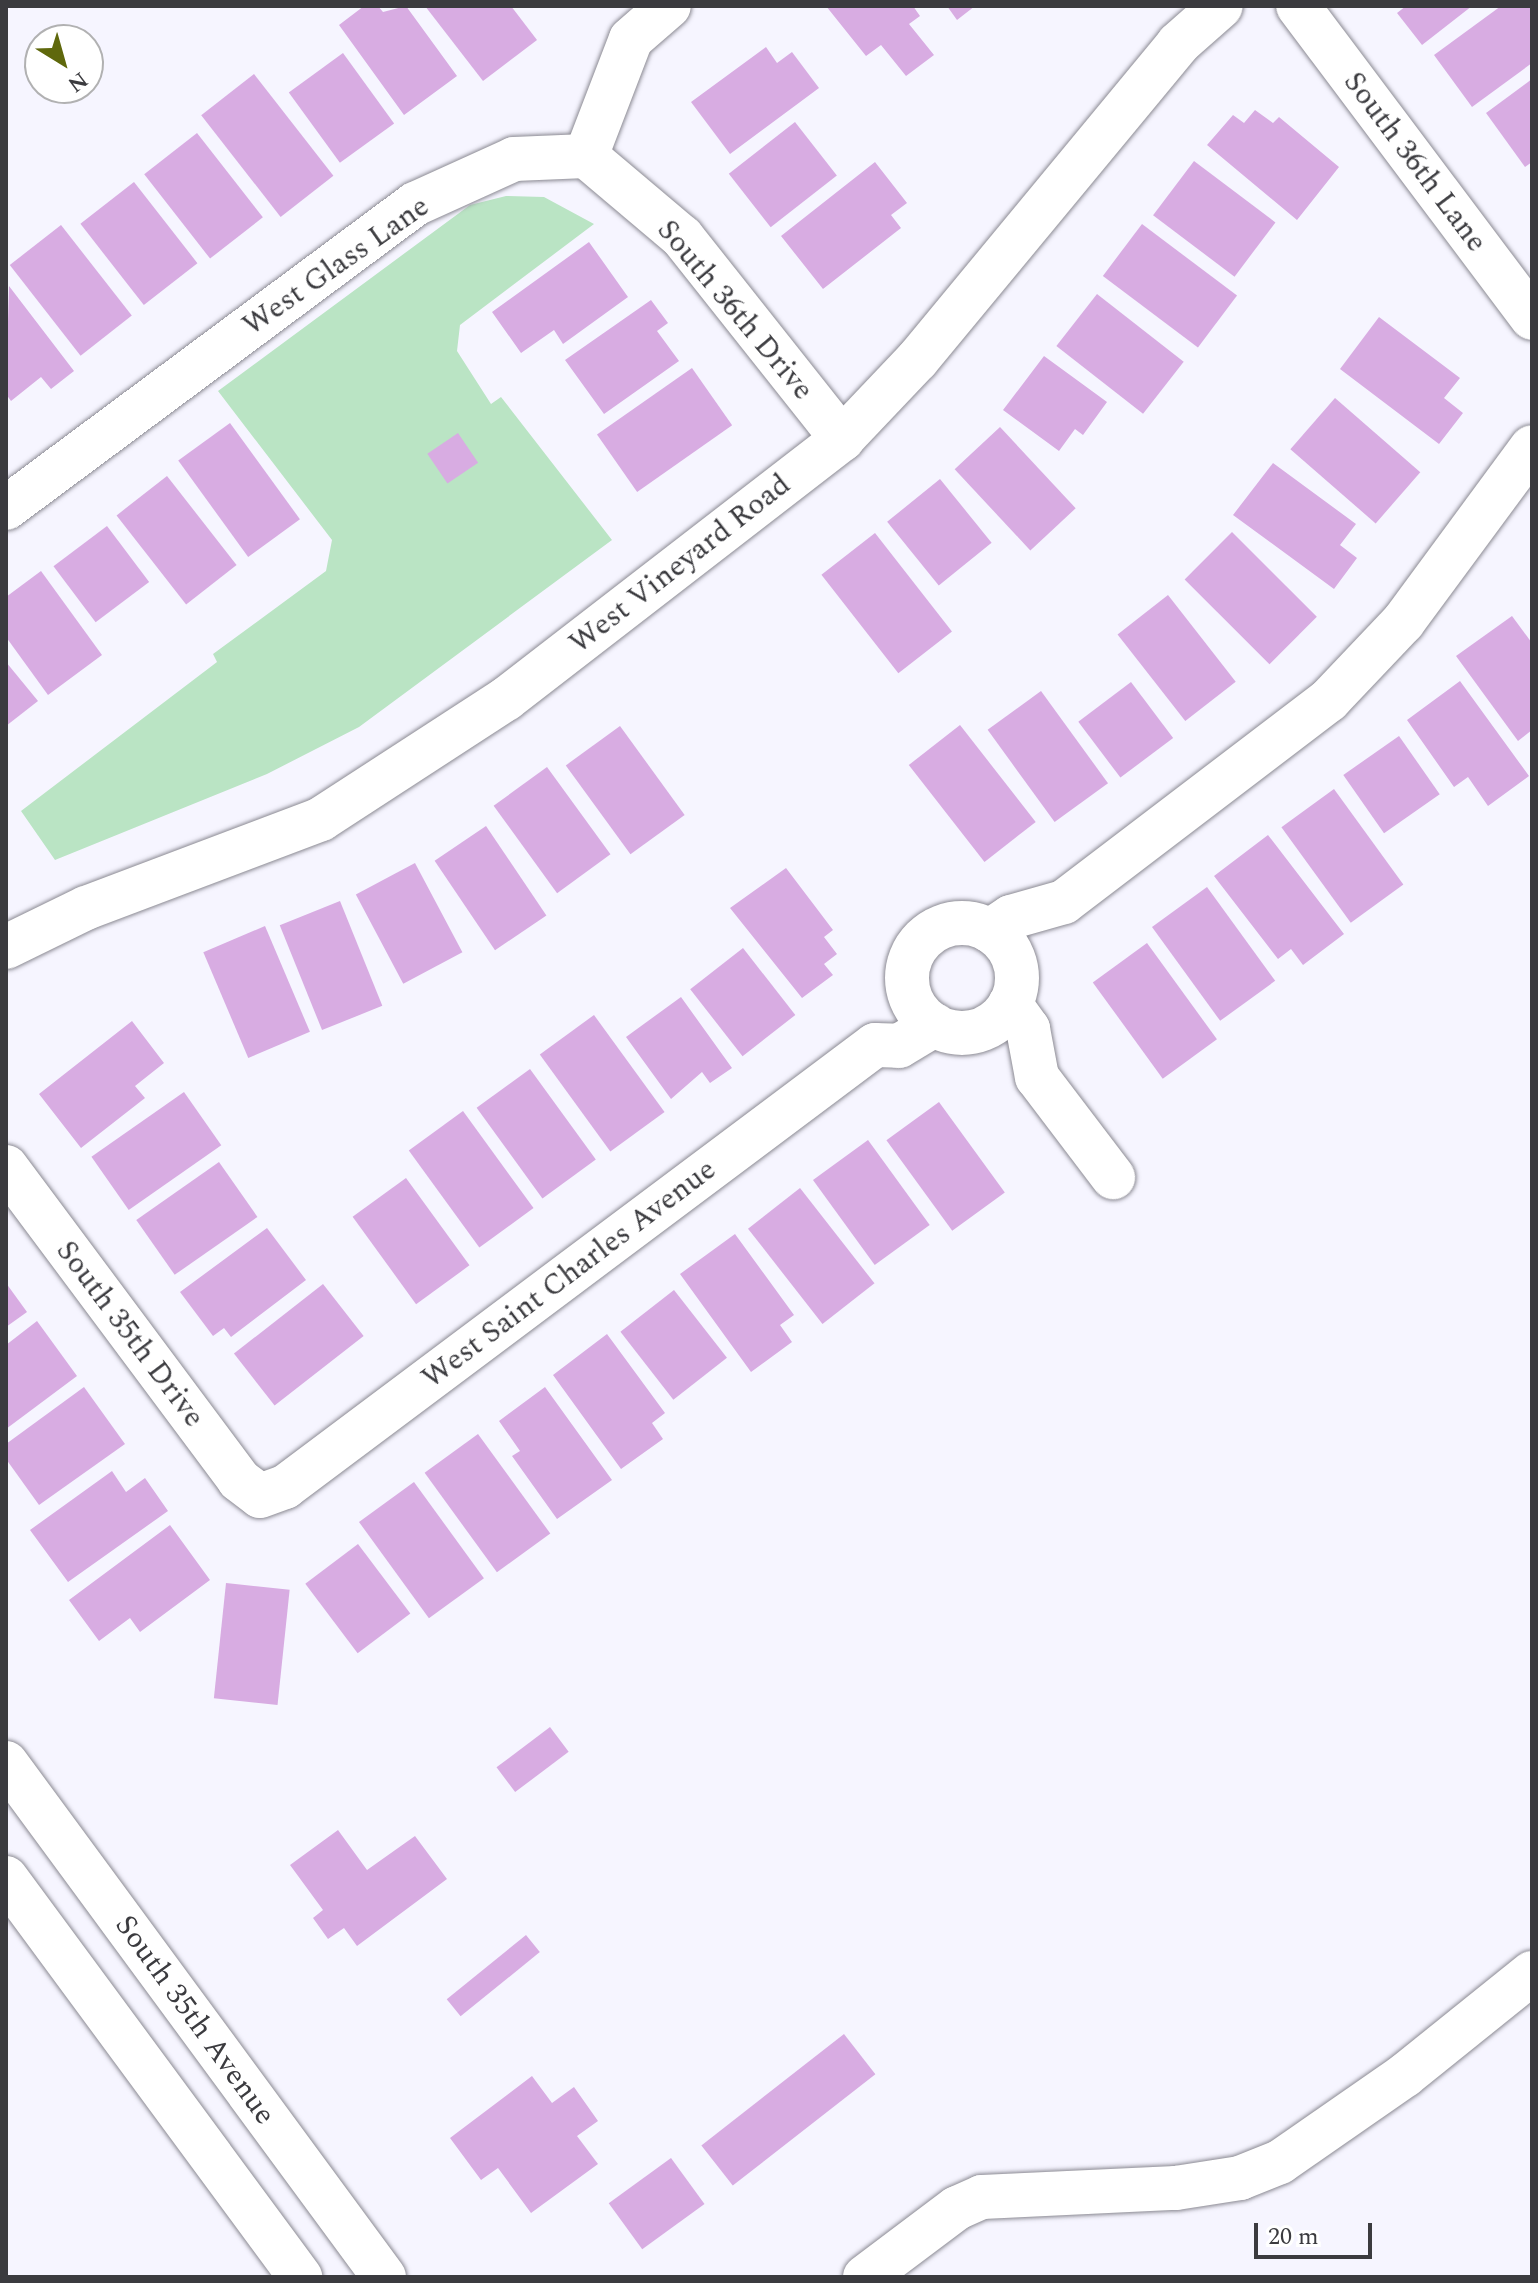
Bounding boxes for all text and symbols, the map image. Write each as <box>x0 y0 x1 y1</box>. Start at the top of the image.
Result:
north arrow <box>24 24 104 104</box>
text: N <box>60 63 95 101</box>
street label: South 36th Lane <box>1336 65 1494 259</box>
street label: West Glass Lane <box>236 188 436 344</box>
street label: South 36th Drive <box>649 213 821 407</box>
street label: West Vineyard Road <box>562 467 798 661</box>
street label: West Saint Charles Avenue <box>415 1152 723 1396</box>
street label: South 35th Drive <box>48 1234 212 1434</box>
street label: South 35th Avenue <box>107 1908 283 2132</box>
scale bar <box>1258 2207 1376 2257</box>
text: 20 m <box>1268 2219 1319 2255</box>

